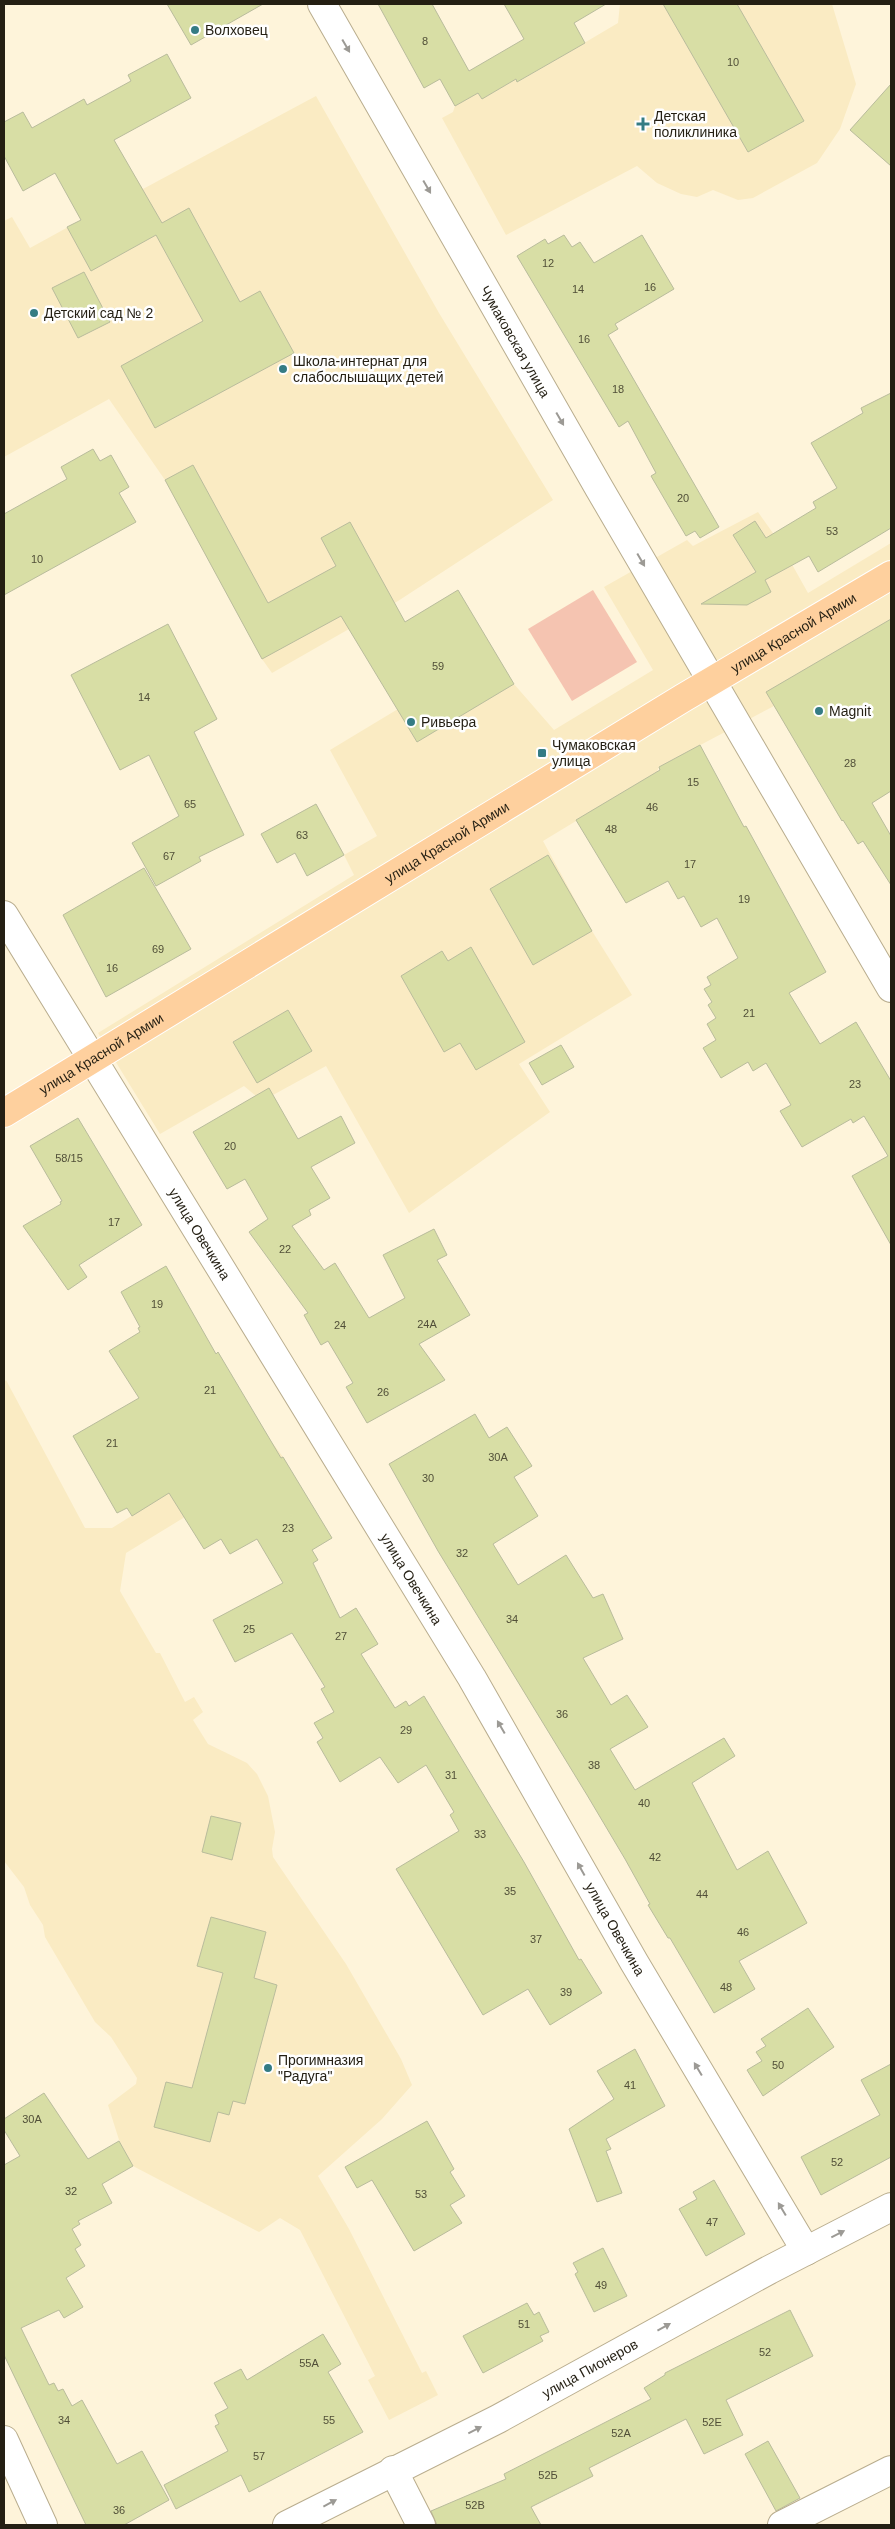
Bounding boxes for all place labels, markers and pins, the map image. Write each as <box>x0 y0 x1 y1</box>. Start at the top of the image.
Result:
place label: Волховец <box>205 22 268 38</box>
marker: Волховец <box>189 24 201 36</box>
place label: Детская поликлиника <box>654 108 737 140</box>
marker: Детская поликлиника <box>636 117 650 131</box>
place label: Детский сад № 2 <box>44 305 153 321</box>
marker: Детский сад № 2 <box>28 307 40 319</box>
place label: Школа-интернат для слабослышащих детей <box>293 353 444 385</box>
marker: Школа-интернат для слабослышащих детей <box>277 363 289 375</box>
place label: Magnit <box>829 703 871 719</box>
marker: Magnit <box>813 705 825 717</box>
place label: Ривьера <box>421 714 476 730</box>
marker: Ривьера <box>405 716 417 728</box>
place label: Чумаковская улица <box>552 737 636 769</box>
marker: Чумаковская улица <box>536 747 548 759</box>
place label: Прогимназия "Радуга" <box>278 2052 363 2084</box>
marker: Прогимназия "Радуга" <box>262 2062 274 2074</box>

